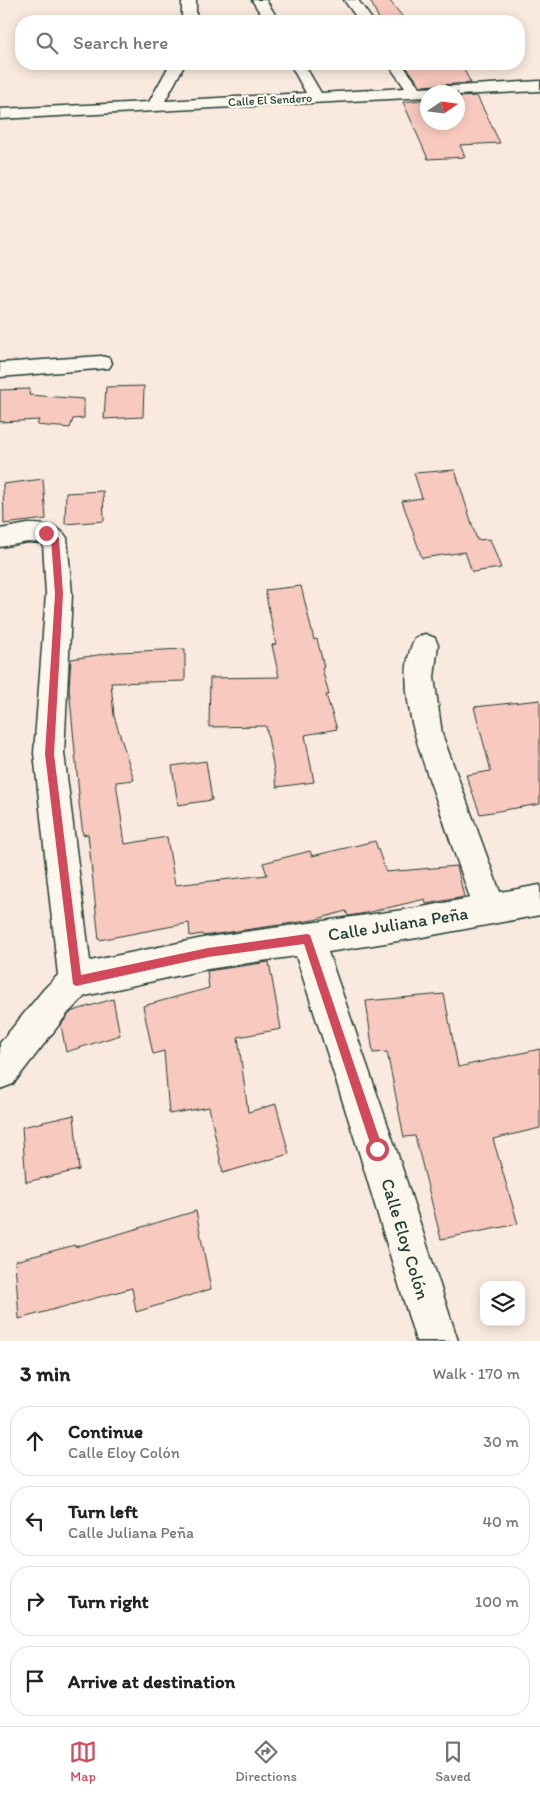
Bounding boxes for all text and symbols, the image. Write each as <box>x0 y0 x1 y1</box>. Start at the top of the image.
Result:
search box <box>15 15 525 70</box>
icon: search <box>33 29 61 57</box>
text: Search here <box>73 31 168 54</box>
north arrow <box>420 85 465 130</box>
street label: Calle El Sendero <box>228 91 312 109</box>
route end <box>35 522 58 545</box>
street label: Calle Juliana Peña <box>326 902 470 946</box>
route start <box>366 1138 389 1161</box>
street label: Calle Eloy Colón <box>376 1176 434 1302</box>
map controls <box>480 1281 525 1326</box>
button: layers <box>480 1281 525 1326</box>
text: 3 min <box>20 1361 70 1386</box>
text: Walk · 170 m <box>433 1364 520 1383</box>
text: Continue <box>68 1420 143 1443</box>
icon: ahead <box>21 1427 49 1455</box>
text: 30 m <box>483 1432 519 1451</box>
text: Calle Eloy Colón <box>68 1443 180 1462</box>
text: Turn left <box>68 1500 138 1523</box>
icon: left <box>21 1507 49 1535</box>
text: 40 m <box>482 1512 519 1531</box>
text: Calle Juliana Peña <box>68 1523 194 1542</box>
icon: right <box>21 1587 49 1615</box>
text: Turn right <box>68 1590 149 1613</box>
text: 100 m <box>475 1592 519 1611</box>
icon: arrive <box>21 1667 49 1695</box>
text: Arrive at destination <box>68 1670 235 1693</box>
tab: Map <box>69 1738 97 1785</box>
tab: Directions <box>235 1738 297 1785</box>
tab: Saved <box>435 1738 471 1785</box>

